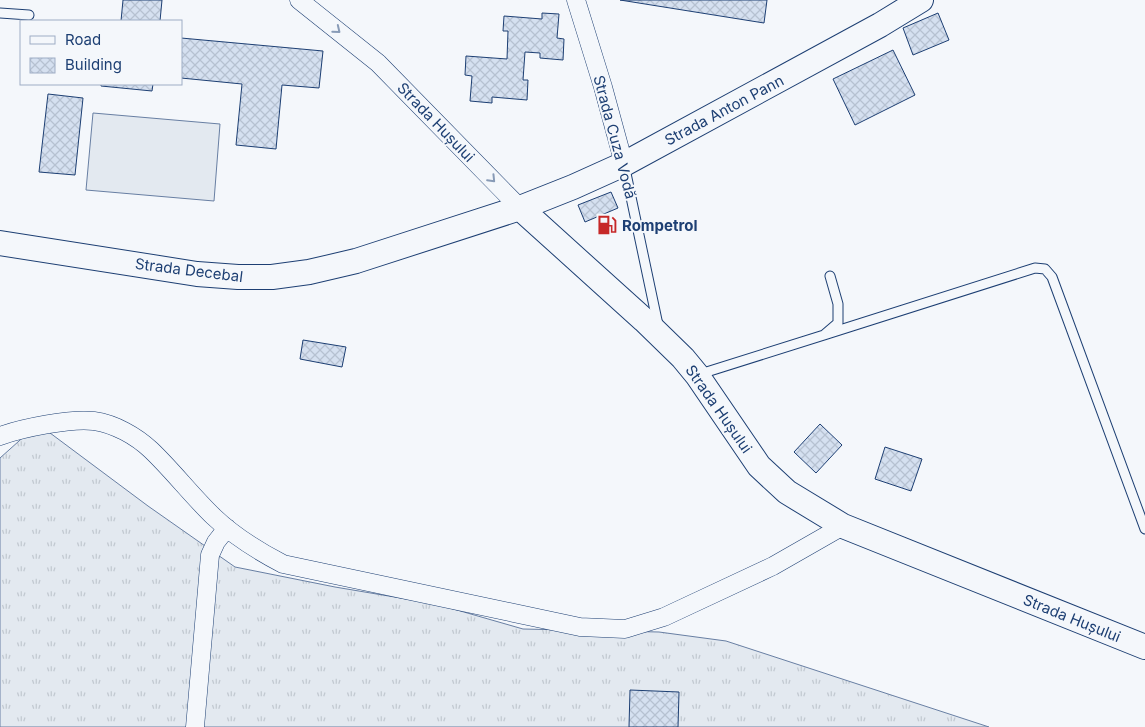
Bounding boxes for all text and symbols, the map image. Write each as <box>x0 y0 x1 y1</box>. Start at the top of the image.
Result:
legend <box>20 20 182 85</box>
one-way arrow <box>331 25 340 33</box>
text: Road <box>65 30 101 49</box>
text: Building <box>65 55 122 74</box>
street label: Strada Anton Pann <box>661 71 787 149</box>
street label: Strada Cuza Vodă <box>589 73 641 201</box>
street label: Strada Hușului <box>393 78 479 166</box>
one-way arrow <box>486 174 495 183</box>
fuel station icon: Rompetrol <box>596 214 618 236</box>
place label: Rompetrol <box>622 216 697 235</box>
street label: Strada Decebal <box>134 254 244 286</box>
street label: Strada Hușului <box>682 361 756 457</box>
street label: Strada Hușului <box>1021 590 1123 646</box>

